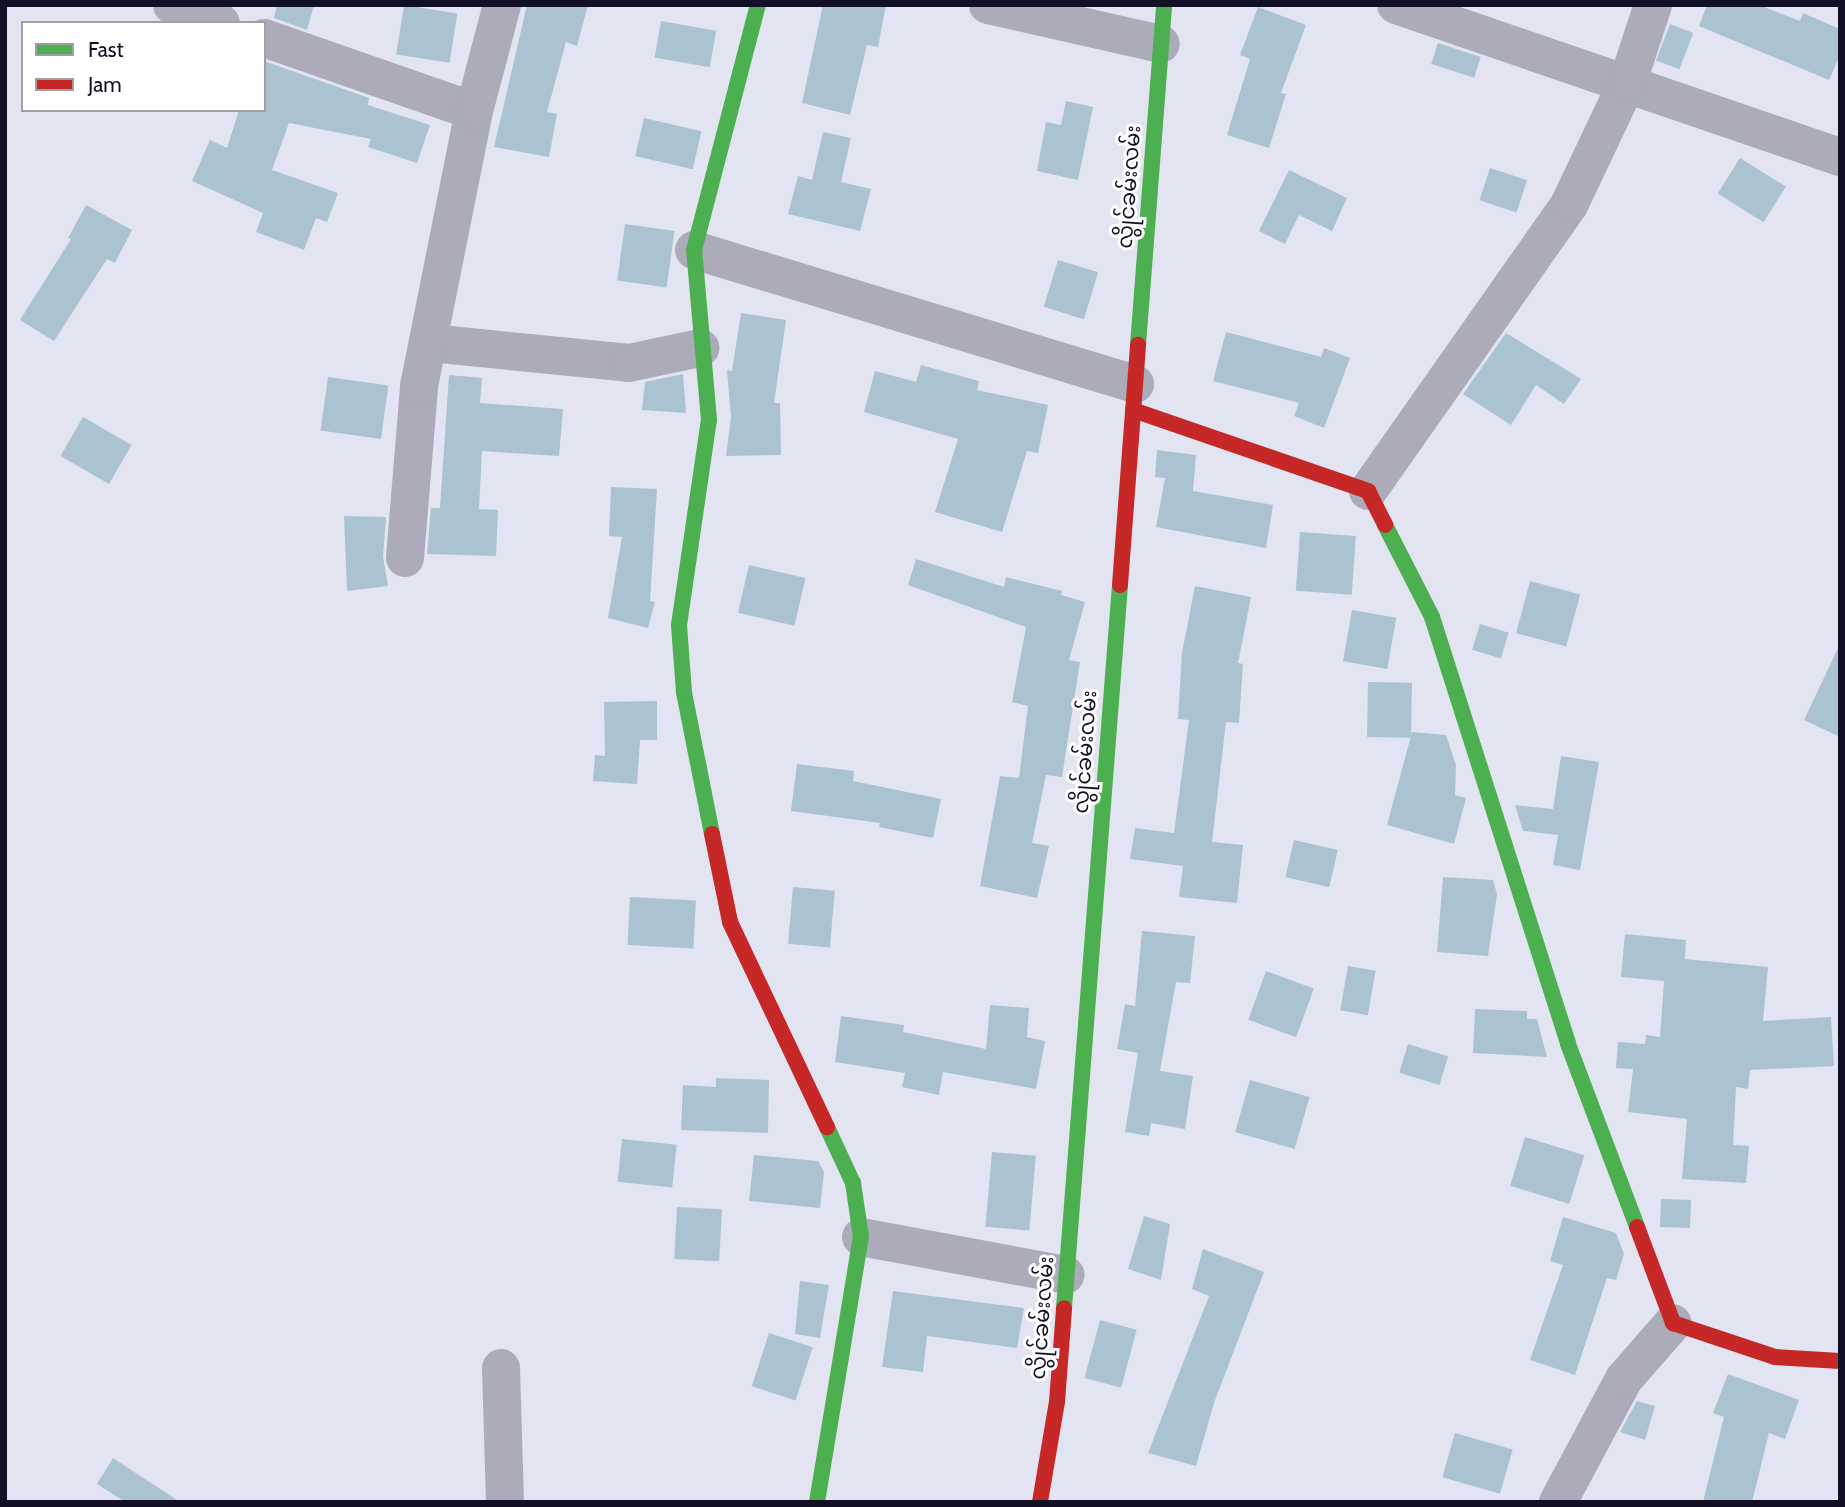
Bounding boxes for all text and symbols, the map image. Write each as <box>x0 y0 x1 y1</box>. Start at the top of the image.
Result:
legend <box>21 21 266 112</box>
text: Fast <box>88 37 124 62</box>
text: Jam <box>88 72 122 97</box>
street label: လွိုင်ခမ်းလမ်း <box>1112 125 1146 249</box>
street label: လွိုင်ခမ်းလမ်း <box>1068 690 1102 814</box>
street label: လွိုင်ခမ်းလမ်း <box>1025 1256 1059 1380</box>

